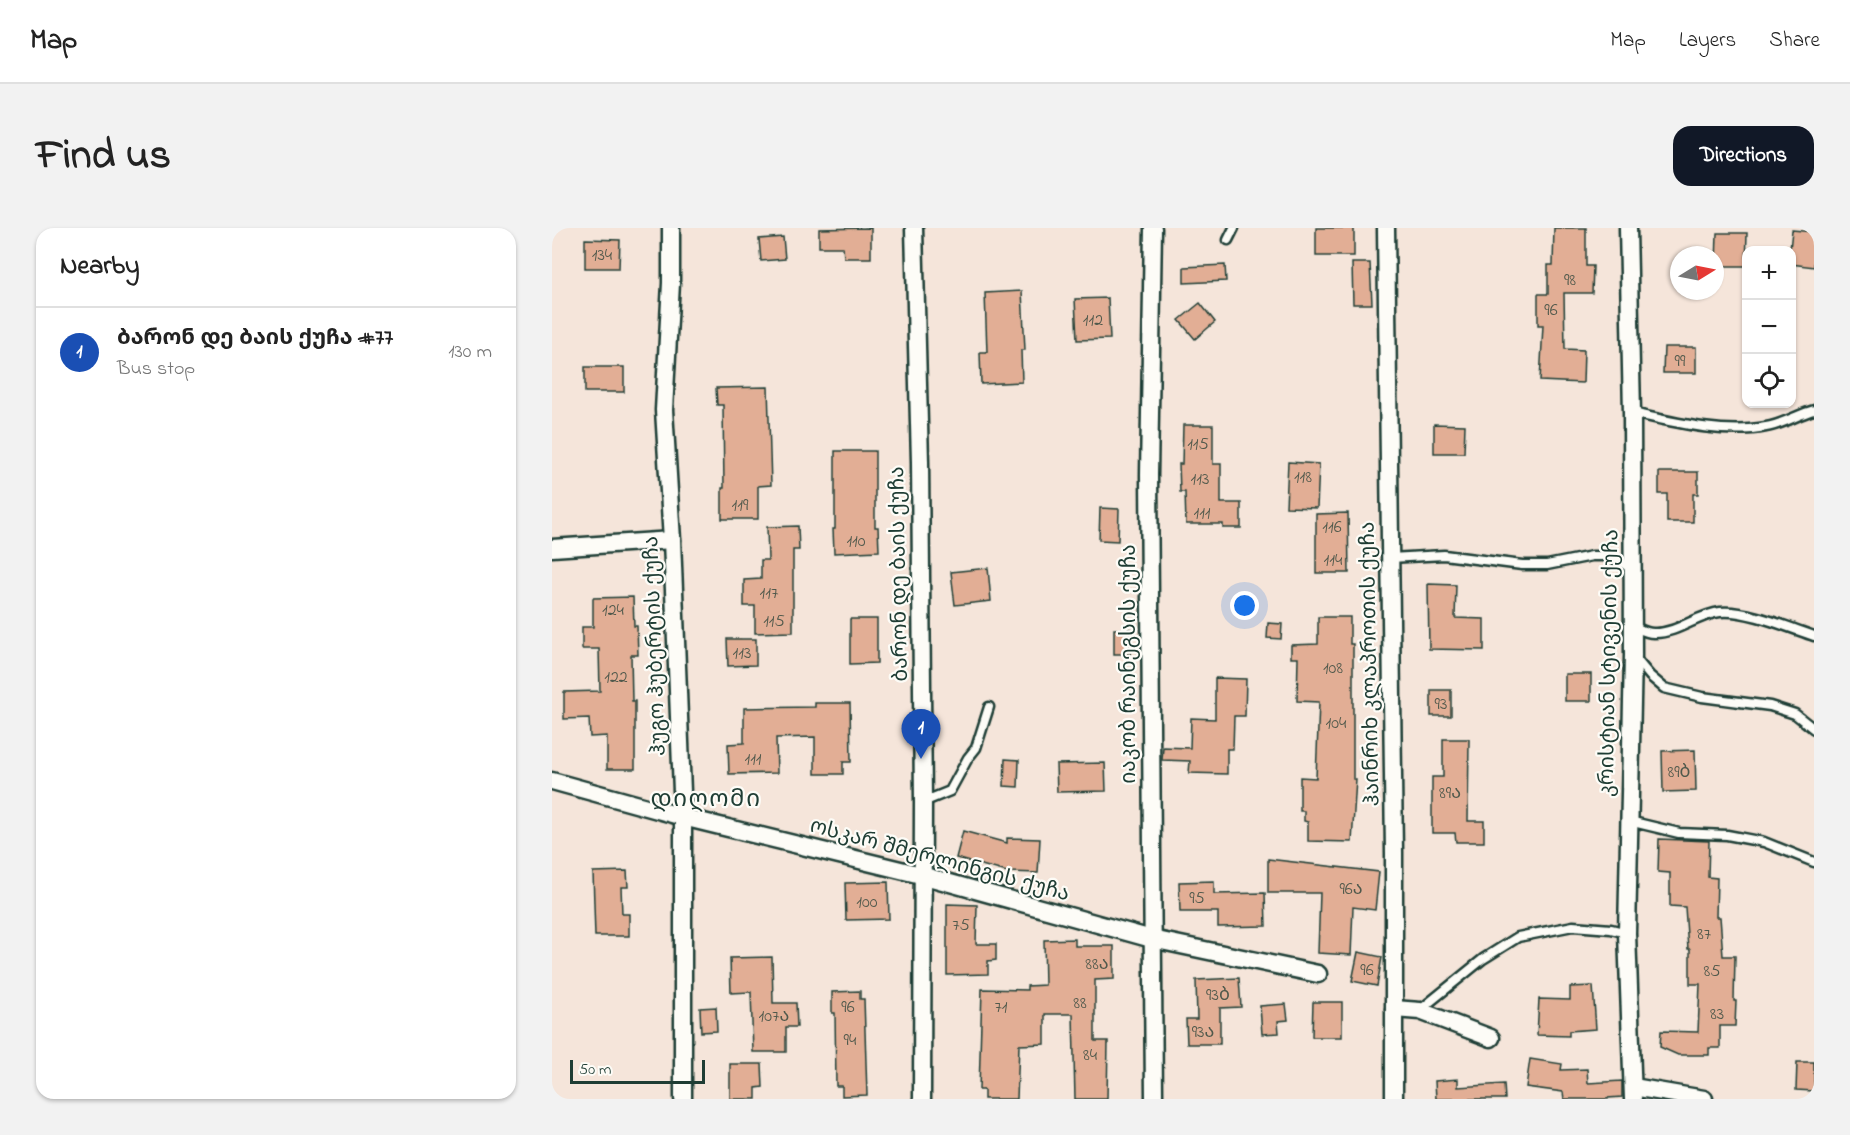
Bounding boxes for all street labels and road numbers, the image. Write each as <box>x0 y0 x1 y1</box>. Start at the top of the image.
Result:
street label: ბარონ დე ბაის ქუჩა <box>883 466 917 682</box>
street label: ჰაინრიხ კლაპროთის ქუჩა <box>1354 521 1388 807</box>
street label: კრისტიან სტივენის ქუჩა <box>1593 529 1627 797</box>
street label: ჰუგო ჰუბერტის ქუჩა <box>637 535 675 757</box>
street label: იაკობ რაინეგსის ქუჩა <box>1115 544 1145 784</box>
street label: ოსკარ შმერლინგის ქუჩა <box>806 812 1073 910</box>

